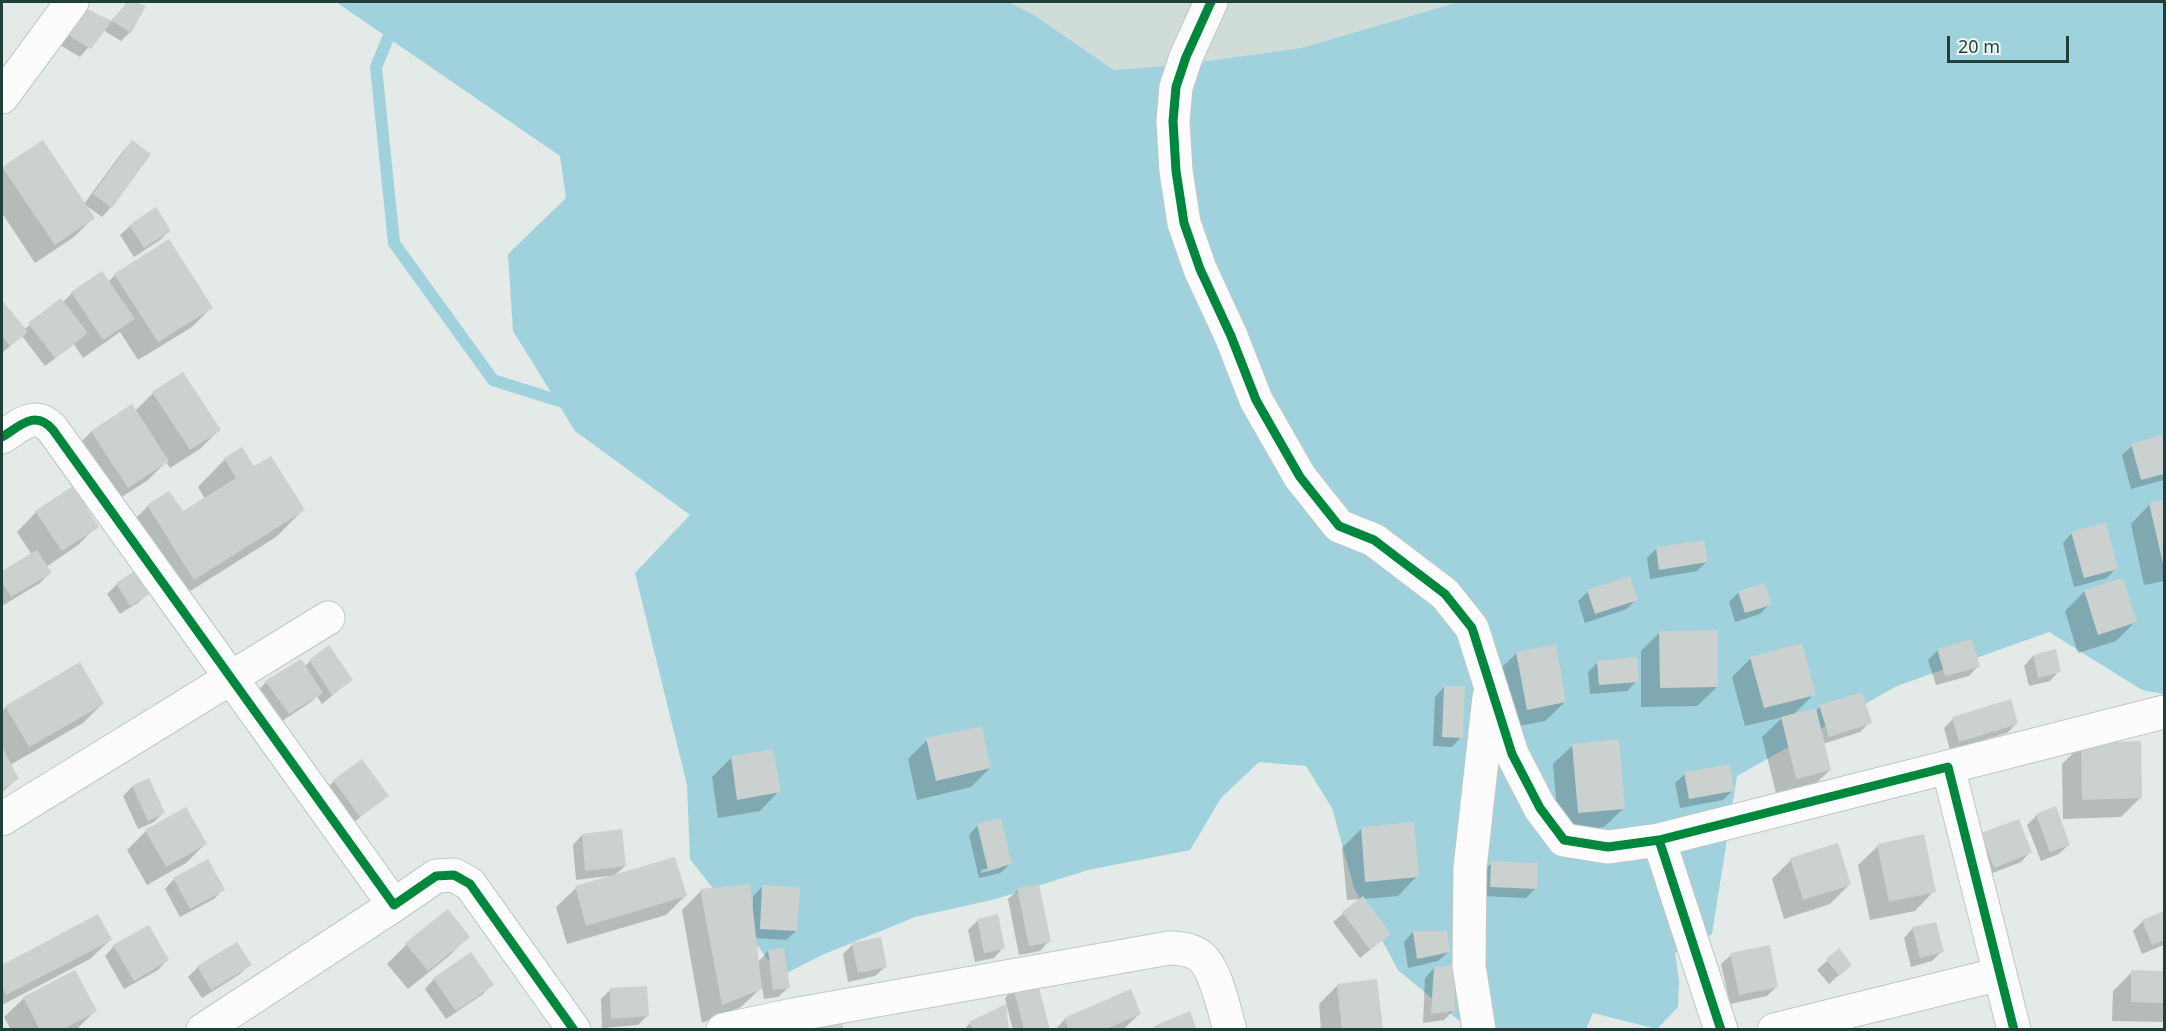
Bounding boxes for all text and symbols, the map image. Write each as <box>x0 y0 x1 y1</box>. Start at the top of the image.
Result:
scale bar <box>1950 24 2072 62</box>
text: 20 m <box>1958 34 2000 58</box>

